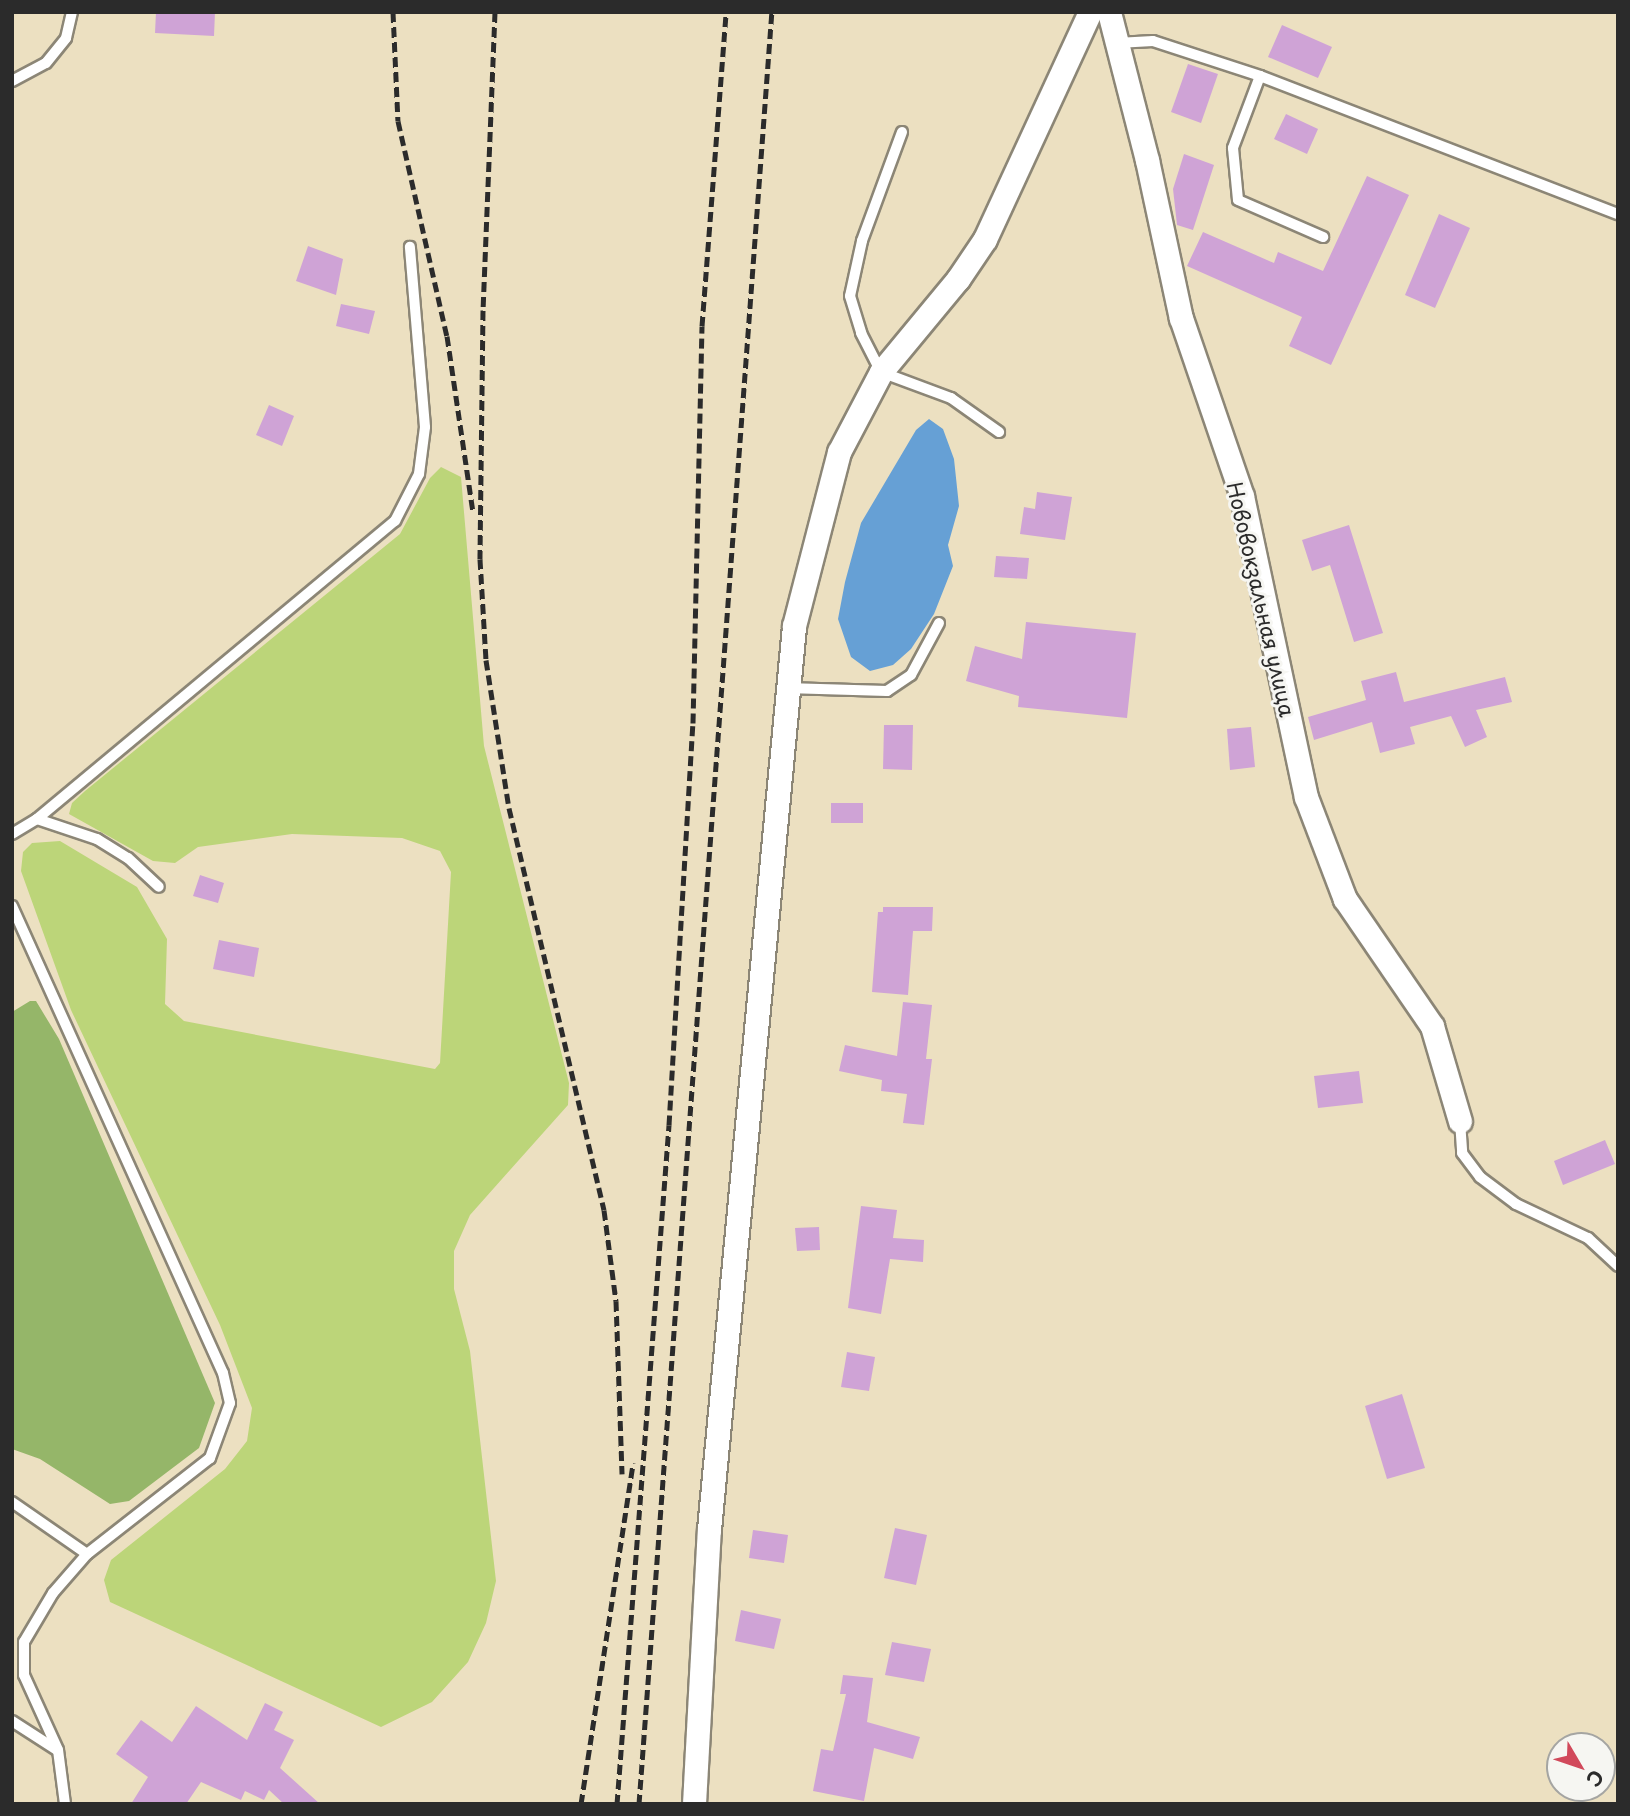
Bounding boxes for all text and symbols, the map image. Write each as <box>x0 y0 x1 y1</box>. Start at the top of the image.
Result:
street label: Нововокзальная улица <box>1223 479 1301 719</box>
north arrow <box>1546 1732 1616 1802</box>
text: С <box>1580 1765 1611 1793</box>

